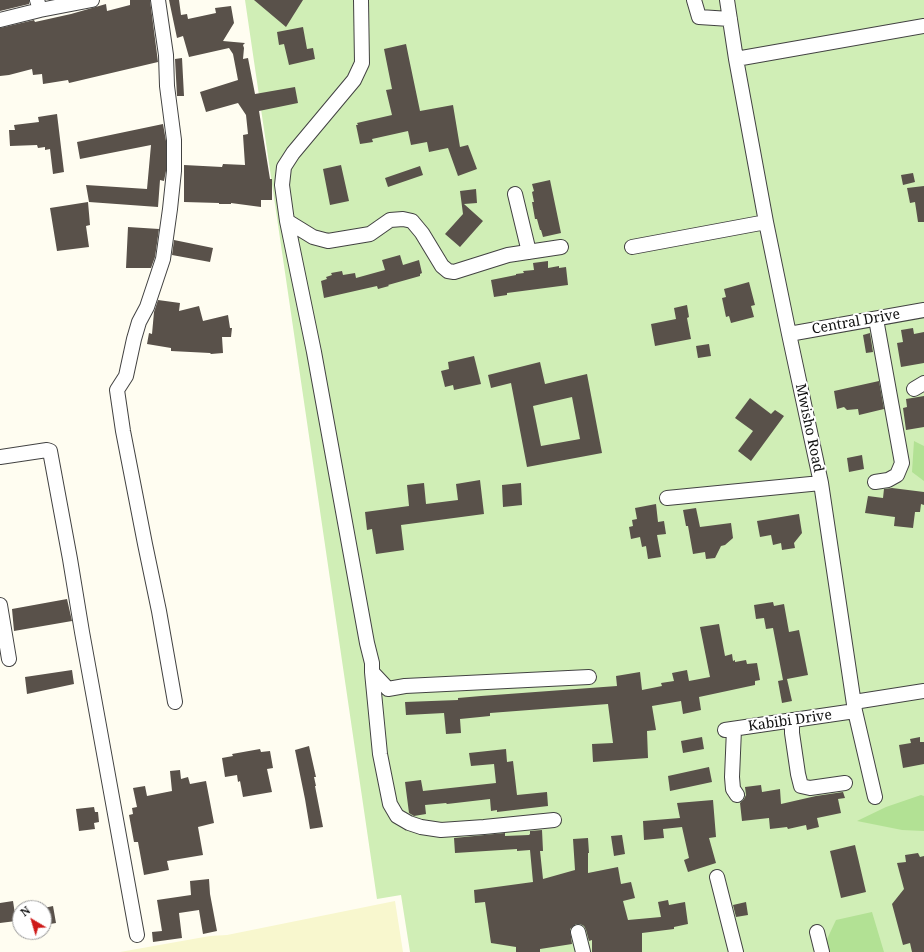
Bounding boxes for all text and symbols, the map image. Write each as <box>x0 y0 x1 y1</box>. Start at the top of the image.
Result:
street label: Central Drive <box>811 306 901 338</box>
street label: Mwisho Road <box>791 382 827 474</box>
street label: Kabibi Drive <box>747 707 833 735</box>
north arrow <box>12 900 52 940</box>
text: N <box>17 902 33 920</box>

